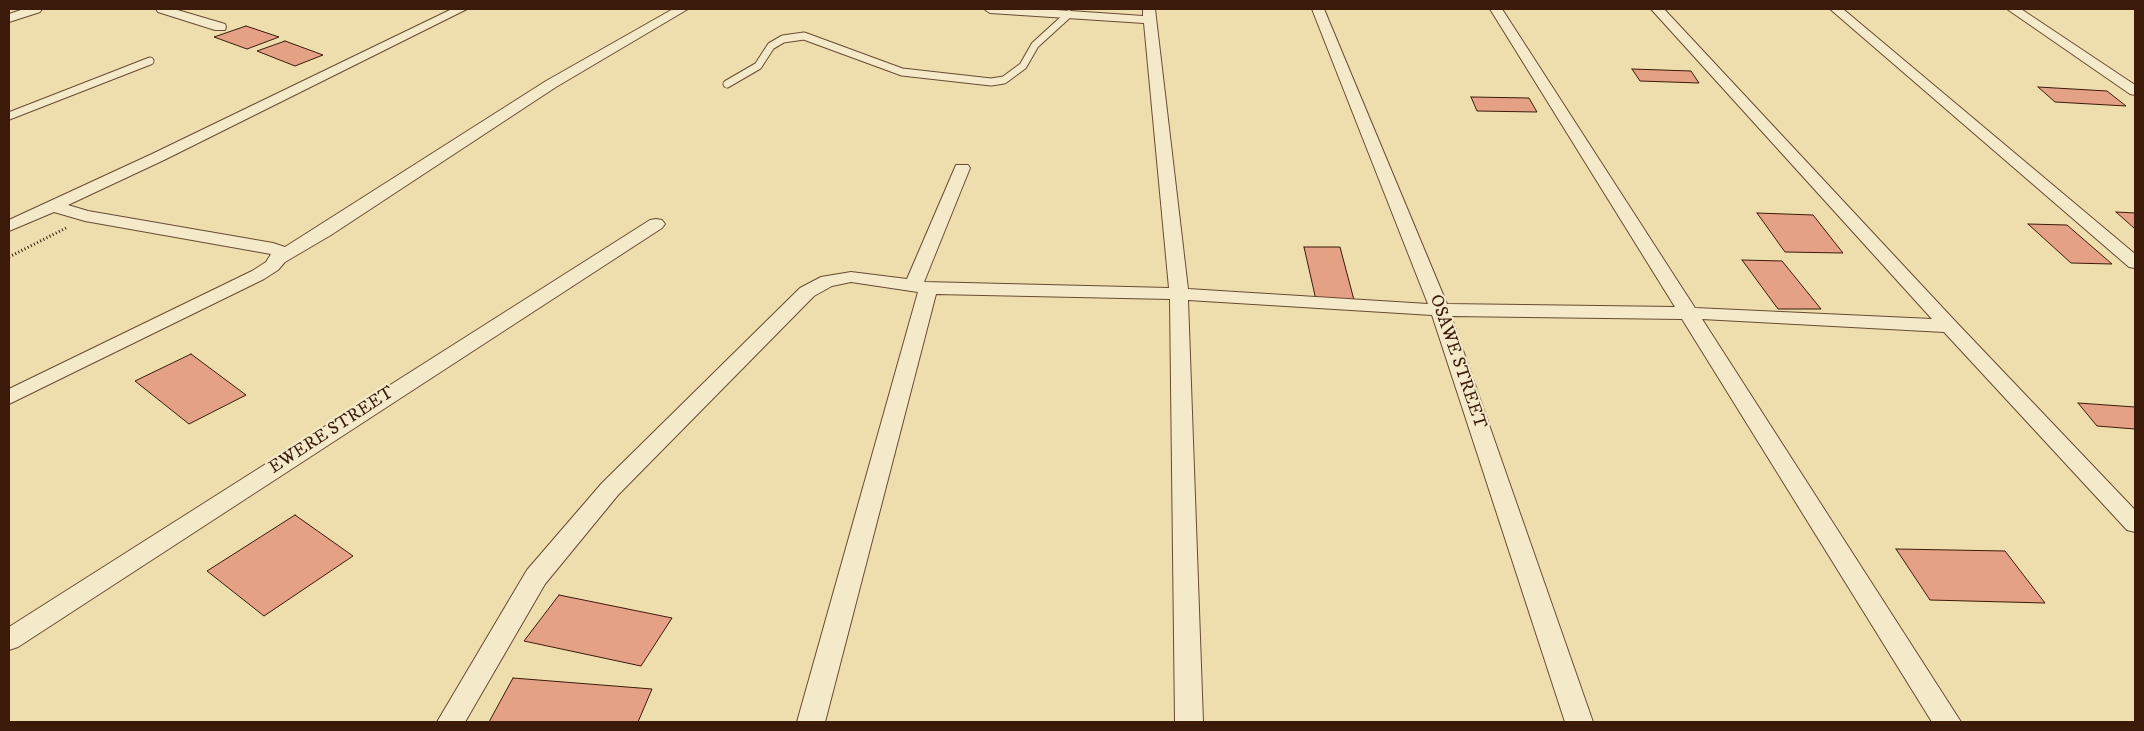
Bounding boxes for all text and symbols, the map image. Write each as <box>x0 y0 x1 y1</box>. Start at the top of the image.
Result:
street label: OSAWE STREET <box>1424 292 1490 432</box>
street label: EWERE STREET <box>265 383 399 479</box>

